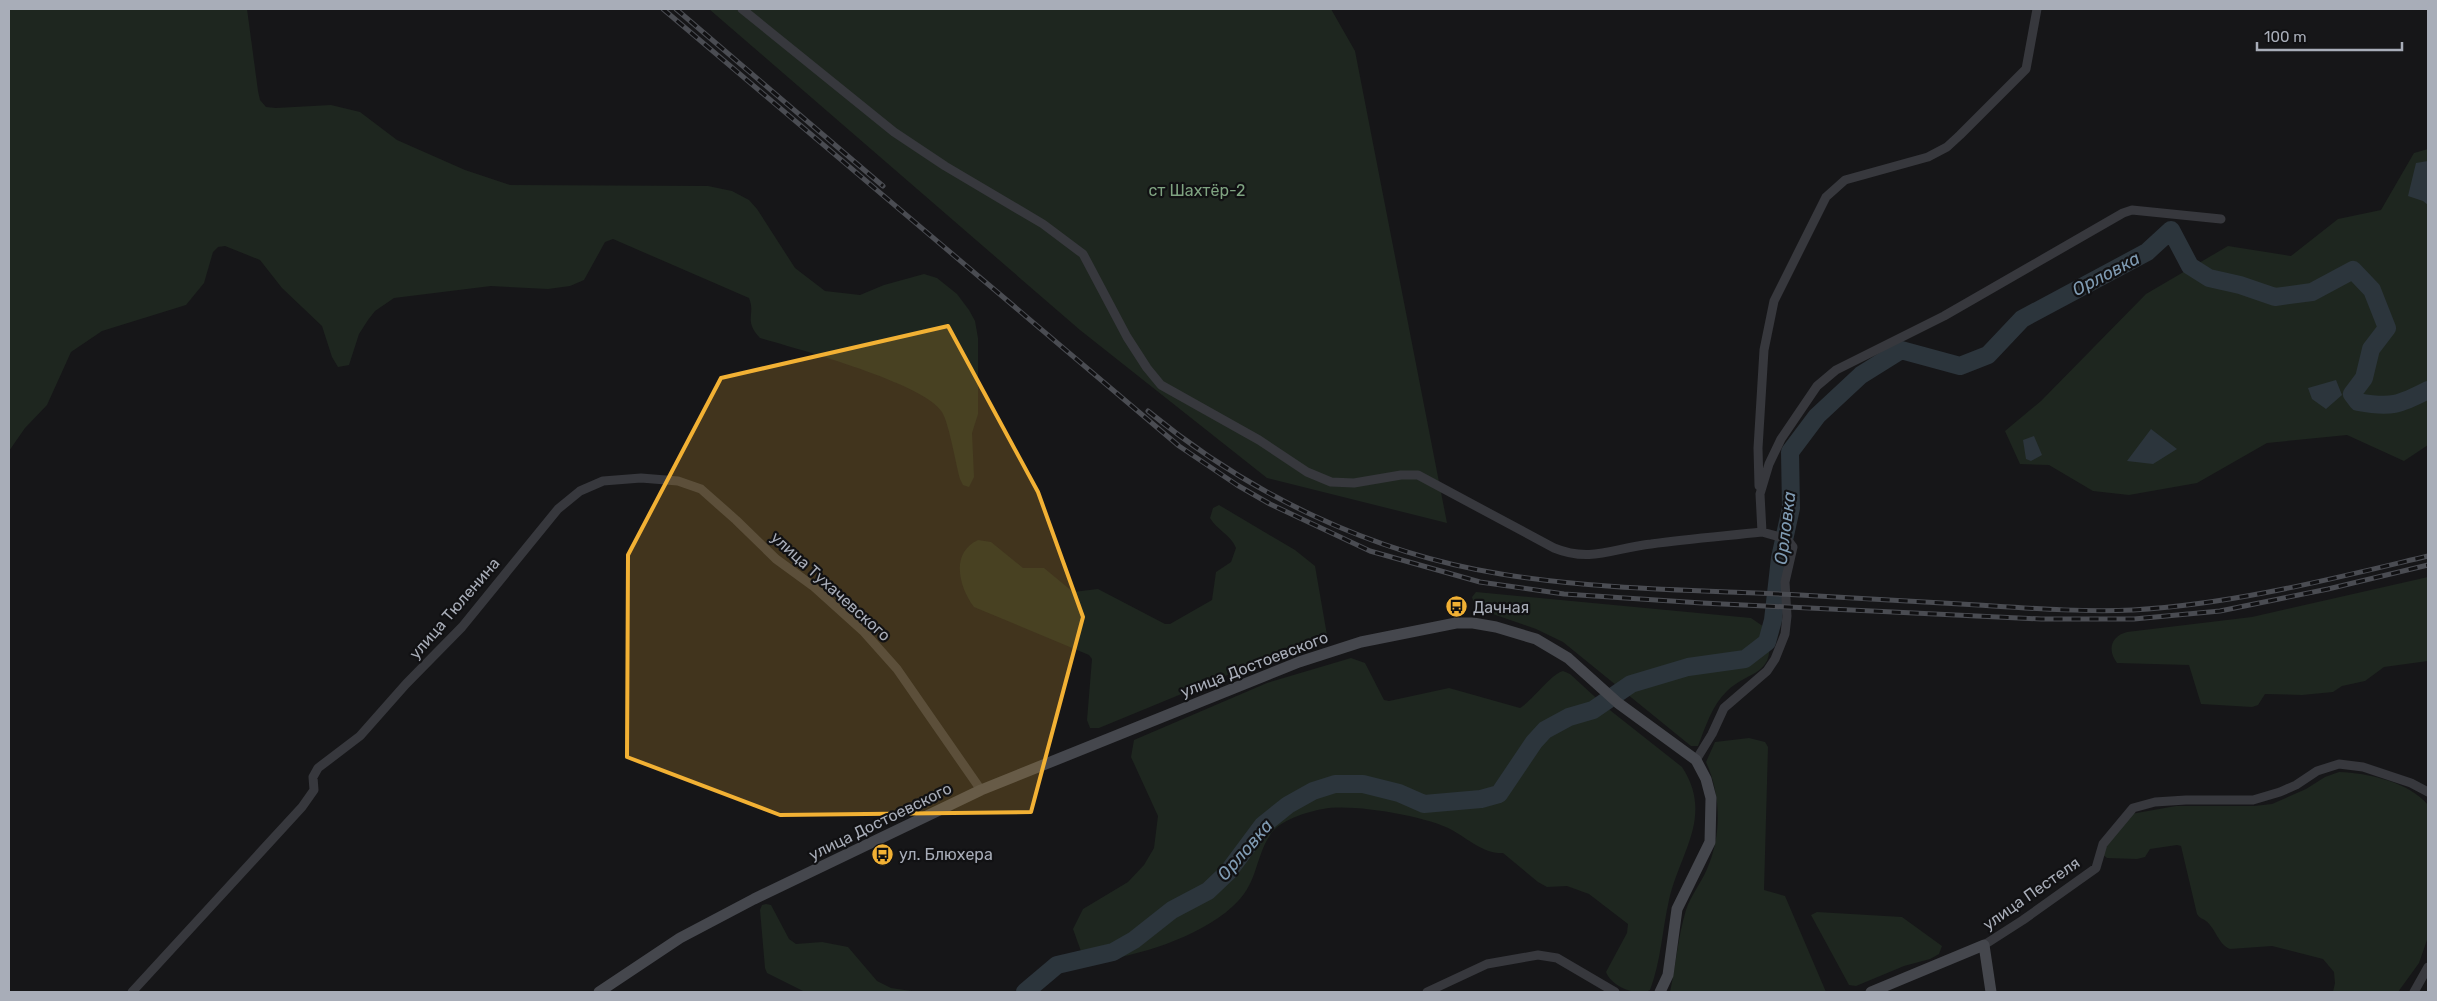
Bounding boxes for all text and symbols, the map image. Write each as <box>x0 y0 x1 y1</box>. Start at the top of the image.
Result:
scale bar <box>2257 20 2402 52</box>
text: 100 m <box>2264 28 2306 46</box>
park label: ст Шахтёр-2 <box>1149 181 1245 200</box>
water label: Орловка <box>2068 247 2144 301</box>
water label: Орловка <box>1770 490 1800 566</box>
street label: улица Тухачевского <box>767 528 894 645</box>
street label: улица Тюленина <box>405 554 504 663</box>
bus stop icon: Дачная <box>1445 595 1469 619</box>
place label: Дачная <box>1473 598 1529 617</box>
street label: улица Достоевского <box>1178 628 1331 701</box>
street label: улица Достоевского <box>806 779 955 864</box>
water label: Орловка <box>1213 815 1278 885</box>
bus stop icon: ул. Блюхера <box>871 842 895 866</box>
place label: ул. Блюхера <box>899 845 993 864</box>
street label: улица Пестеля <box>1979 853 2084 934</box>

